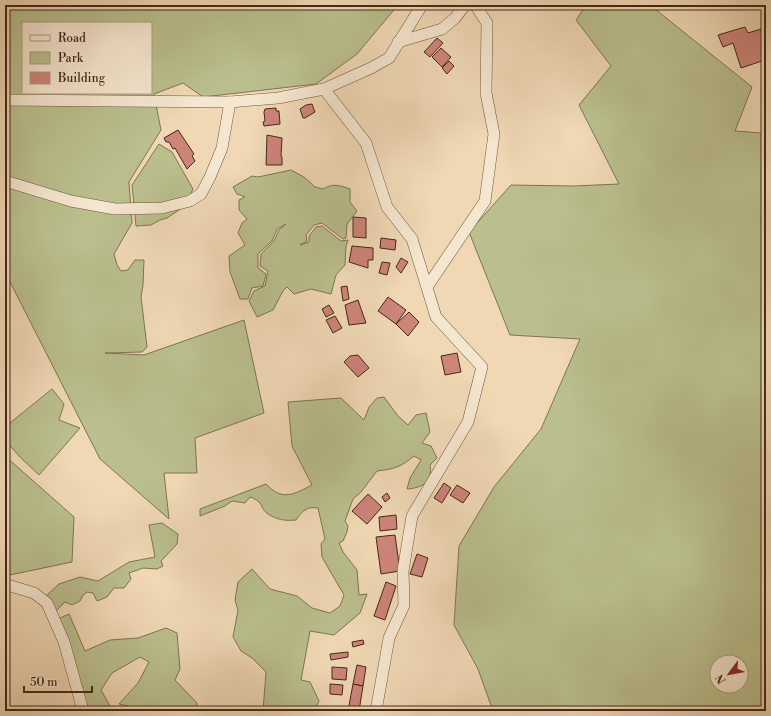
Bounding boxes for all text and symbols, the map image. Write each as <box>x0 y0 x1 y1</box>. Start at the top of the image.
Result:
legend <box>22 22 152 94</box>
text: Road <box>58 31 86 46</box>
text: Park <box>58 51 84 66</box>
text: Building <box>57 71 106 86</box>
north arrow <box>709 654 749 694</box>
scale bar <box>24 668 92 694</box>
text: N <box>713 671 730 686</box>
text: 50 m <box>30 675 58 690</box>

